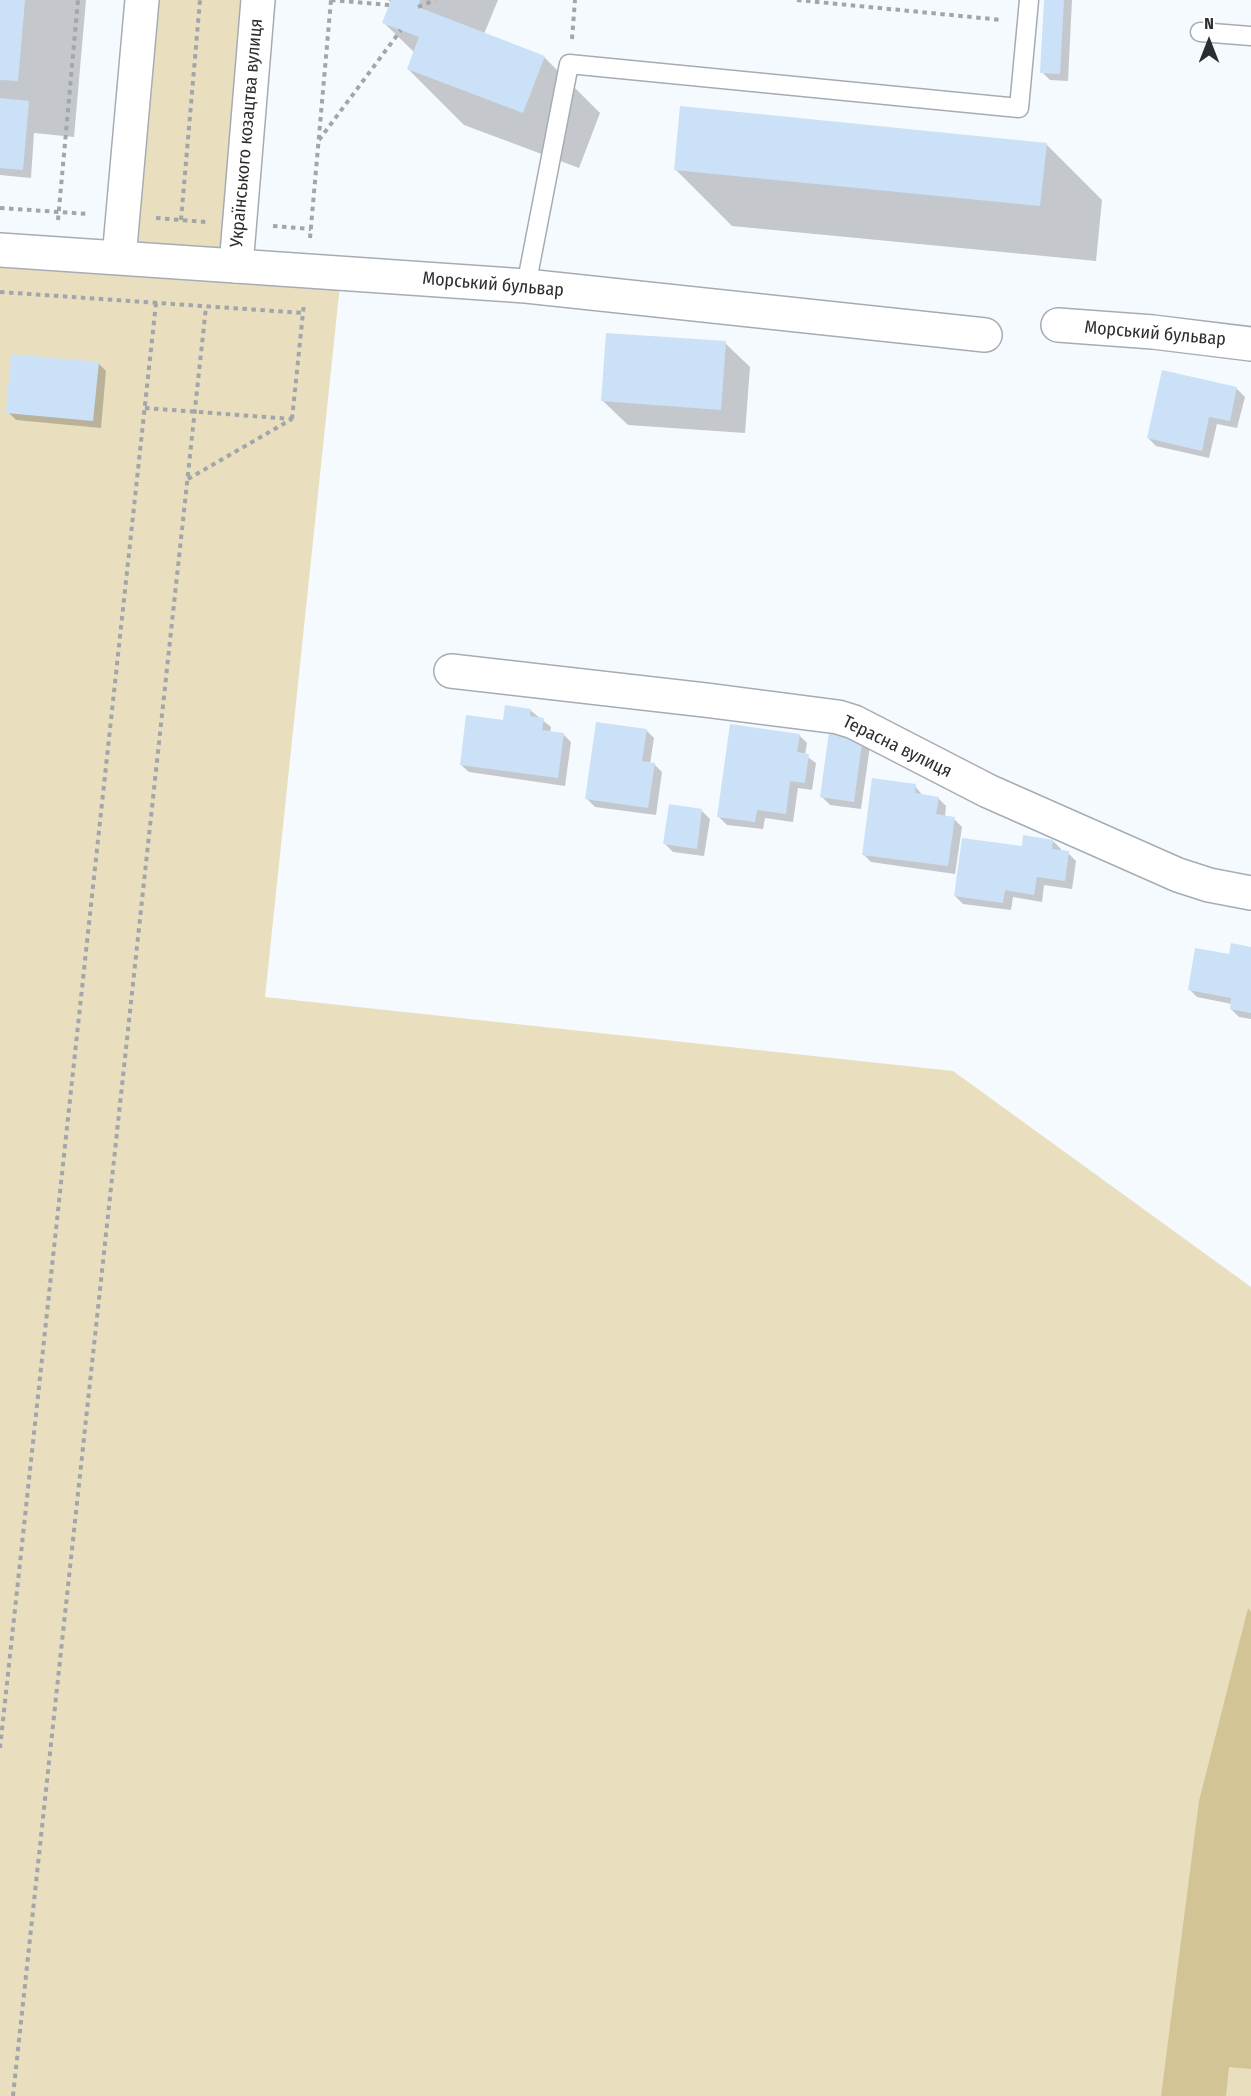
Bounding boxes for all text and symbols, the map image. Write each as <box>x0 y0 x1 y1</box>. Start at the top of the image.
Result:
north arrow <box>1179 12 1239 72</box>
text: N <box>1204 14 1214 33</box>
street label: Українського козацтва вулиця <box>226 18 268 248</box>
street label: Морський бульвар <box>421 268 565 302</box>
street label: Морський бульвар <box>1083 317 1227 351</box>
street label: Терасна вулиця <box>839 711 955 783</box>

